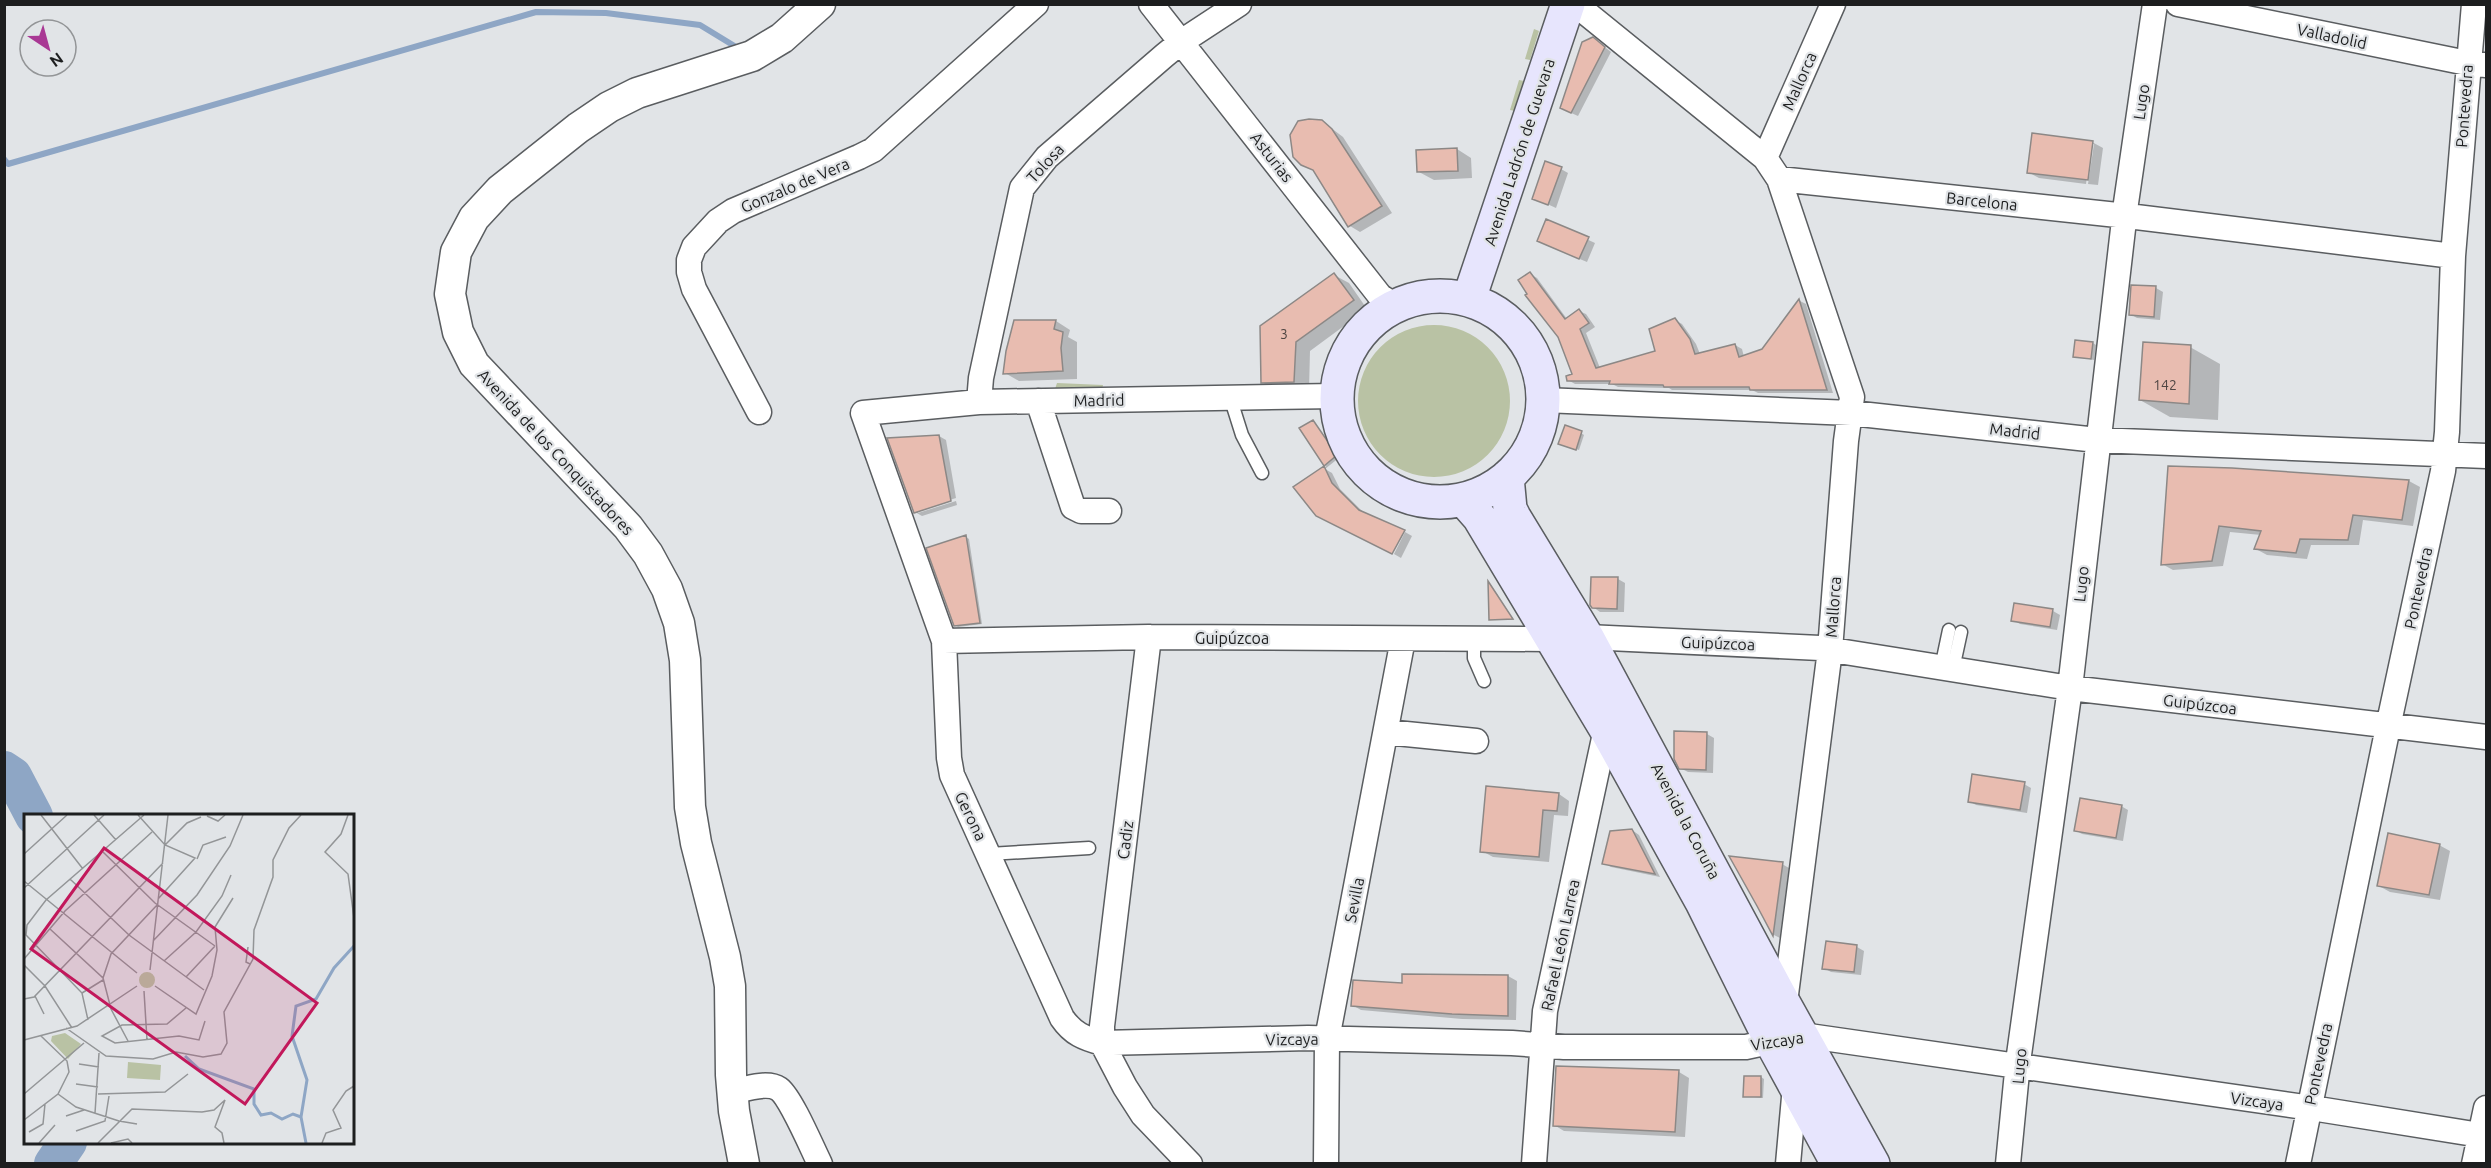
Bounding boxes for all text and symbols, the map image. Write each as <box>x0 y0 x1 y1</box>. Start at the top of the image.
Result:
north arrow <box>18 18 78 78</box>
street label: Valladolid <box>2295 20 2369 52</box>
text: N <box>47 49 67 71</box>
street label: Mallorca <box>1778 49 1820 113</box>
street label: Avenida Ladrón de Guevara <box>1480 56 1558 248</box>
street label: Pontevedra <box>2452 64 2476 148</box>
street label: Lugo <box>2130 83 2152 121</box>
street label: Asturias <box>1247 129 1297 185</box>
street label: Tolosa <box>1023 140 1067 186</box>
street label: Gonzalo de Vera <box>738 154 852 216</box>
street label: Barcelona <box>1945 188 2019 214</box>
house number: 3 <box>1280 326 1288 342</box>
street label: Avenida de los Conquistadores <box>474 366 638 539</box>
house number: 142 <box>2153 377 2177 393</box>
street label: Madrid <box>1073 391 1125 409</box>
street label: Madrid <box>1989 419 2041 443</box>
street label: Pontevedra <box>2401 545 2435 631</box>
street label: Lugo <box>2070 565 2092 603</box>
street label: Mallorca <box>1822 576 1844 638</box>
street label: Guipúzcoa <box>1195 629 1269 647</box>
street label: Guipúzcoa <box>1681 633 1755 653</box>
street label: Guipúzcoa <box>2162 691 2238 717</box>
street label: Avenida la Coruña <box>1648 760 1724 882</box>
street label: Gerona <box>951 789 991 843</box>
inset map <box>24 814 354 1144</box>
street label: Cadiz <box>1114 820 1136 860</box>
street label: Sevilla <box>1341 876 1367 924</box>
street label: Rafael León Larrea <box>1537 878 1583 1012</box>
street label: Pontevedra <box>2301 1021 2335 1107</box>
street label: Vizcaya <box>1749 1028 1805 1054</box>
street label: Vizcaya <box>1265 1030 1319 1048</box>
street label: Lugo <box>2008 1047 2030 1085</box>
street label: Vizcaya <box>2229 1088 2285 1114</box>

